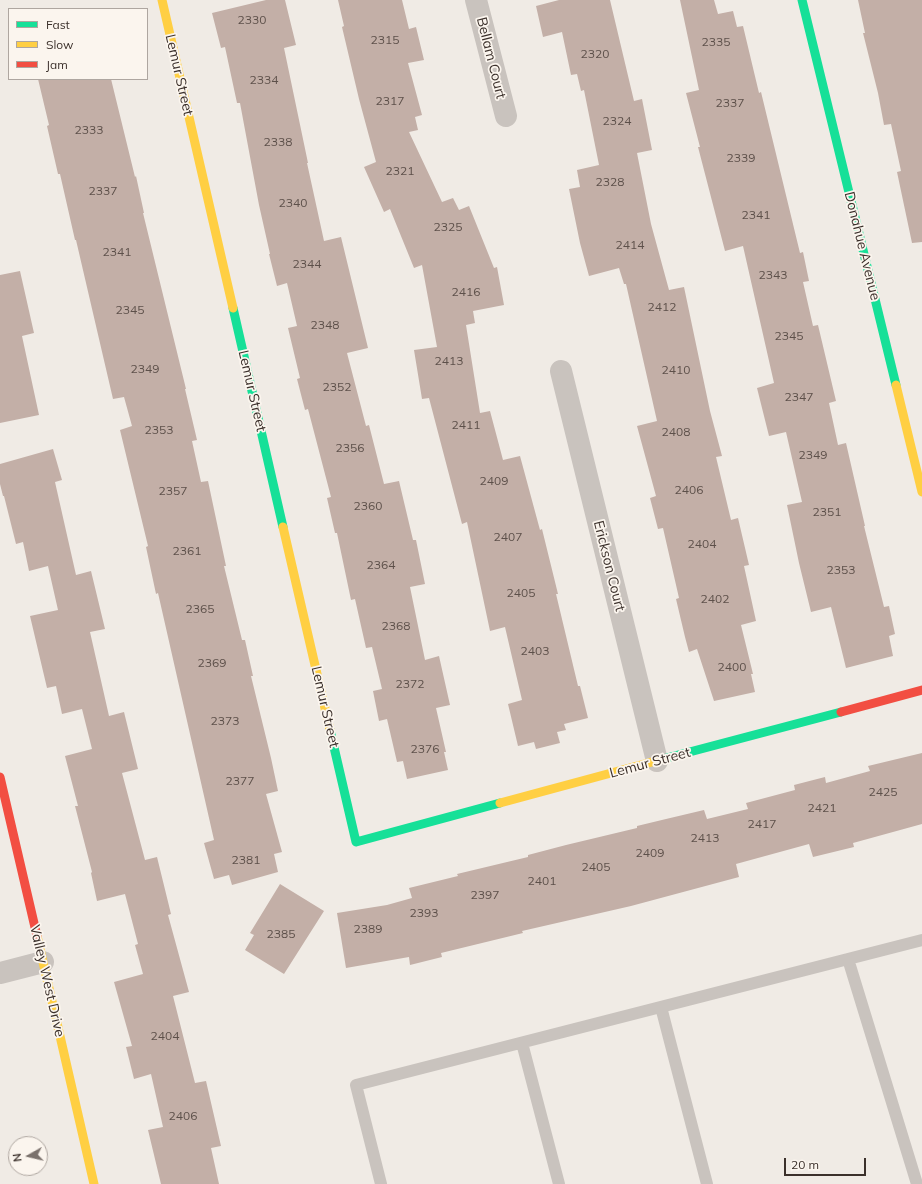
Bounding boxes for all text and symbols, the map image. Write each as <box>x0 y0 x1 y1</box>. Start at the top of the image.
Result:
legend <box>8 8 148 80</box>
house number: 2330 <box>238 13 266 27</box>
street label: Bellam Court <box>473 15 509 101</box>
text: Fast <box>46 17 70 32</box>
street label: Lemur Street <box>161 33 197 117</box>
house number: 2315 <box>371 33 399 47</box>
house number: 2335 <box>702 35 730 49</box>
text: Slow <box>46 37 74 52</box>
house number: 2320 <box>581 47 609 61</box>
text: Jam <box>46 57 68 72</box>
house number: 2334 <box>250 73 278 87</box>
house number: 2317 <box>376 94 404 108</box>
house number: 2337 <box>716 96 744 110</box>
house number: 2324 <box>603 114 631 128</box>
house number: 2333 <box>75 123 103 137</box>
house number: 2338 <box>264 135 292 149</box>
house number: 2339 <box>727 151 755 165</box>
house number: 2321 <box>386 164 414 178</box>
house number: 2328 <box>596 175 624 189</box>
house number: 2337 <box>89 184 117 198</box>
street label: Donahue Avenue <box>840 190 884 302</box>
house number: 2340 <box>279 196 307 210</box>
house number: 2341 <box>742 208 770 222</box>
house number: 2325 <box>434 220 462 234</box>
house number: 2414 <box>616 238 644 252</box>
house number: 2341 <box>103 245 131 259</box>
house number: 2344 <box>293 257 321 271</box>
house number: 2343 <box>759 268 787 282</box>
house number: 2416 <box>452 285 480 299</box>
house number: 2412 <box>648 300 676 314</box>
house number: 2345 <box>116 303 144 317</box>
house number: 2348 <box>311 318 339 332</box>
house number: 2345 <box>775 329 803 343</box>
street label: Lemur Street <box>234 349 270 433</box>
house number: 2413 <box>435 354 463 368</box>
house number: 2349 <box>131 362 159 376</box>
house number: 2410 <box>662 363 690 377</box>
house number: 2352 <box>323 380 351 394</box>
house number: 2347 <box>785 390 813 404</box>
house number: 2411 <box>452 418 480 432</box>
house number: 2353 <box>145 423 173 437</box>
house number: 2408 <box>662 425 690 439</box>
house number: 2356 <box>336 441 364 455</box>
house number: 2349 <box>799 448 827 462</box>
house number: 2409 <box>480 474 508 488</box>
house number: 2406 <box>675 483 703 497</box>
house number: 2357 <box>159 484 187 498</box>
house number: 2360 <box>354 499 382 513</box>
house number: 2351 <box>813 505 841 519</box>
street label: Erickson Court <box>590 519 628 613</box>
house number: 2407 <box>494 530 522 544</box>
house number: 2404 <box>688 537 716 551</box>
house number: 2361 <box>173 544 201 558</box>
house number: 2364 <box>367 558 395 572</box>
house number: 2353 <box>827 563 855 577</box>
house number: 2405 <box>507 586 535 600</box>
house number: 2402 <box>701 592 729 606</box>
house number: 2365 <box>186 602 214 616</box>
house number: 2368 <box>382 619 410 633</box>
house number: 2403 <box>521 644 549 658</box>
house number: 2369 <box>198 656 226 670</box>
house number: 2400 <box>718 660 746 674</box>
street label: Lemur Street <box>307 665 343 749</box>
house number: 2372 <box>396 677 424 691</box>
house number: 2373 <box>211 714 239 728</box>
house number: 2376 <box>411 742 439 756</box>
street label: Lemur Street <box>608 744 692 782</box>
house number: 2377 <box>226 774 254 788</box>
house number: 2425 <box>869 785 897 799</box>
house number: 2421 <box>808 801 836 815</box>
house number: 2417 <box>748 817 776 831</box>
house number: 2413 <box>691 831 719 845</box>
house number: 2409 <box>636 846 664 860</box>
house number: 2381 <box>232 853 260 867</box>
house number: 2405 <box>582 860 610 874</box>
house number: 2401 <box>528 874 556 888</box>
house number: 2397 <box>471 888 499 902</box>
house number: 2393 <box>410 906 438 920</box>
house number: 2389 <box>354 922 382 936</box>
street label: Valley West Drive <box>26 923 68 1039</box>
house number: 2385 <box>267 927 295 941</box>
house number: 2404 <box>151 1029 179 1043</box>
house number: 2406 <box>169 1109 197 1123</box>
north arrow <box>8 1136 48 1176</box>
scale bar <box>786 1150 868 1176</box>
text: N <box>10 1152 25 1163</box>
text: 20 m <box>791 1157 819 1172</box>

